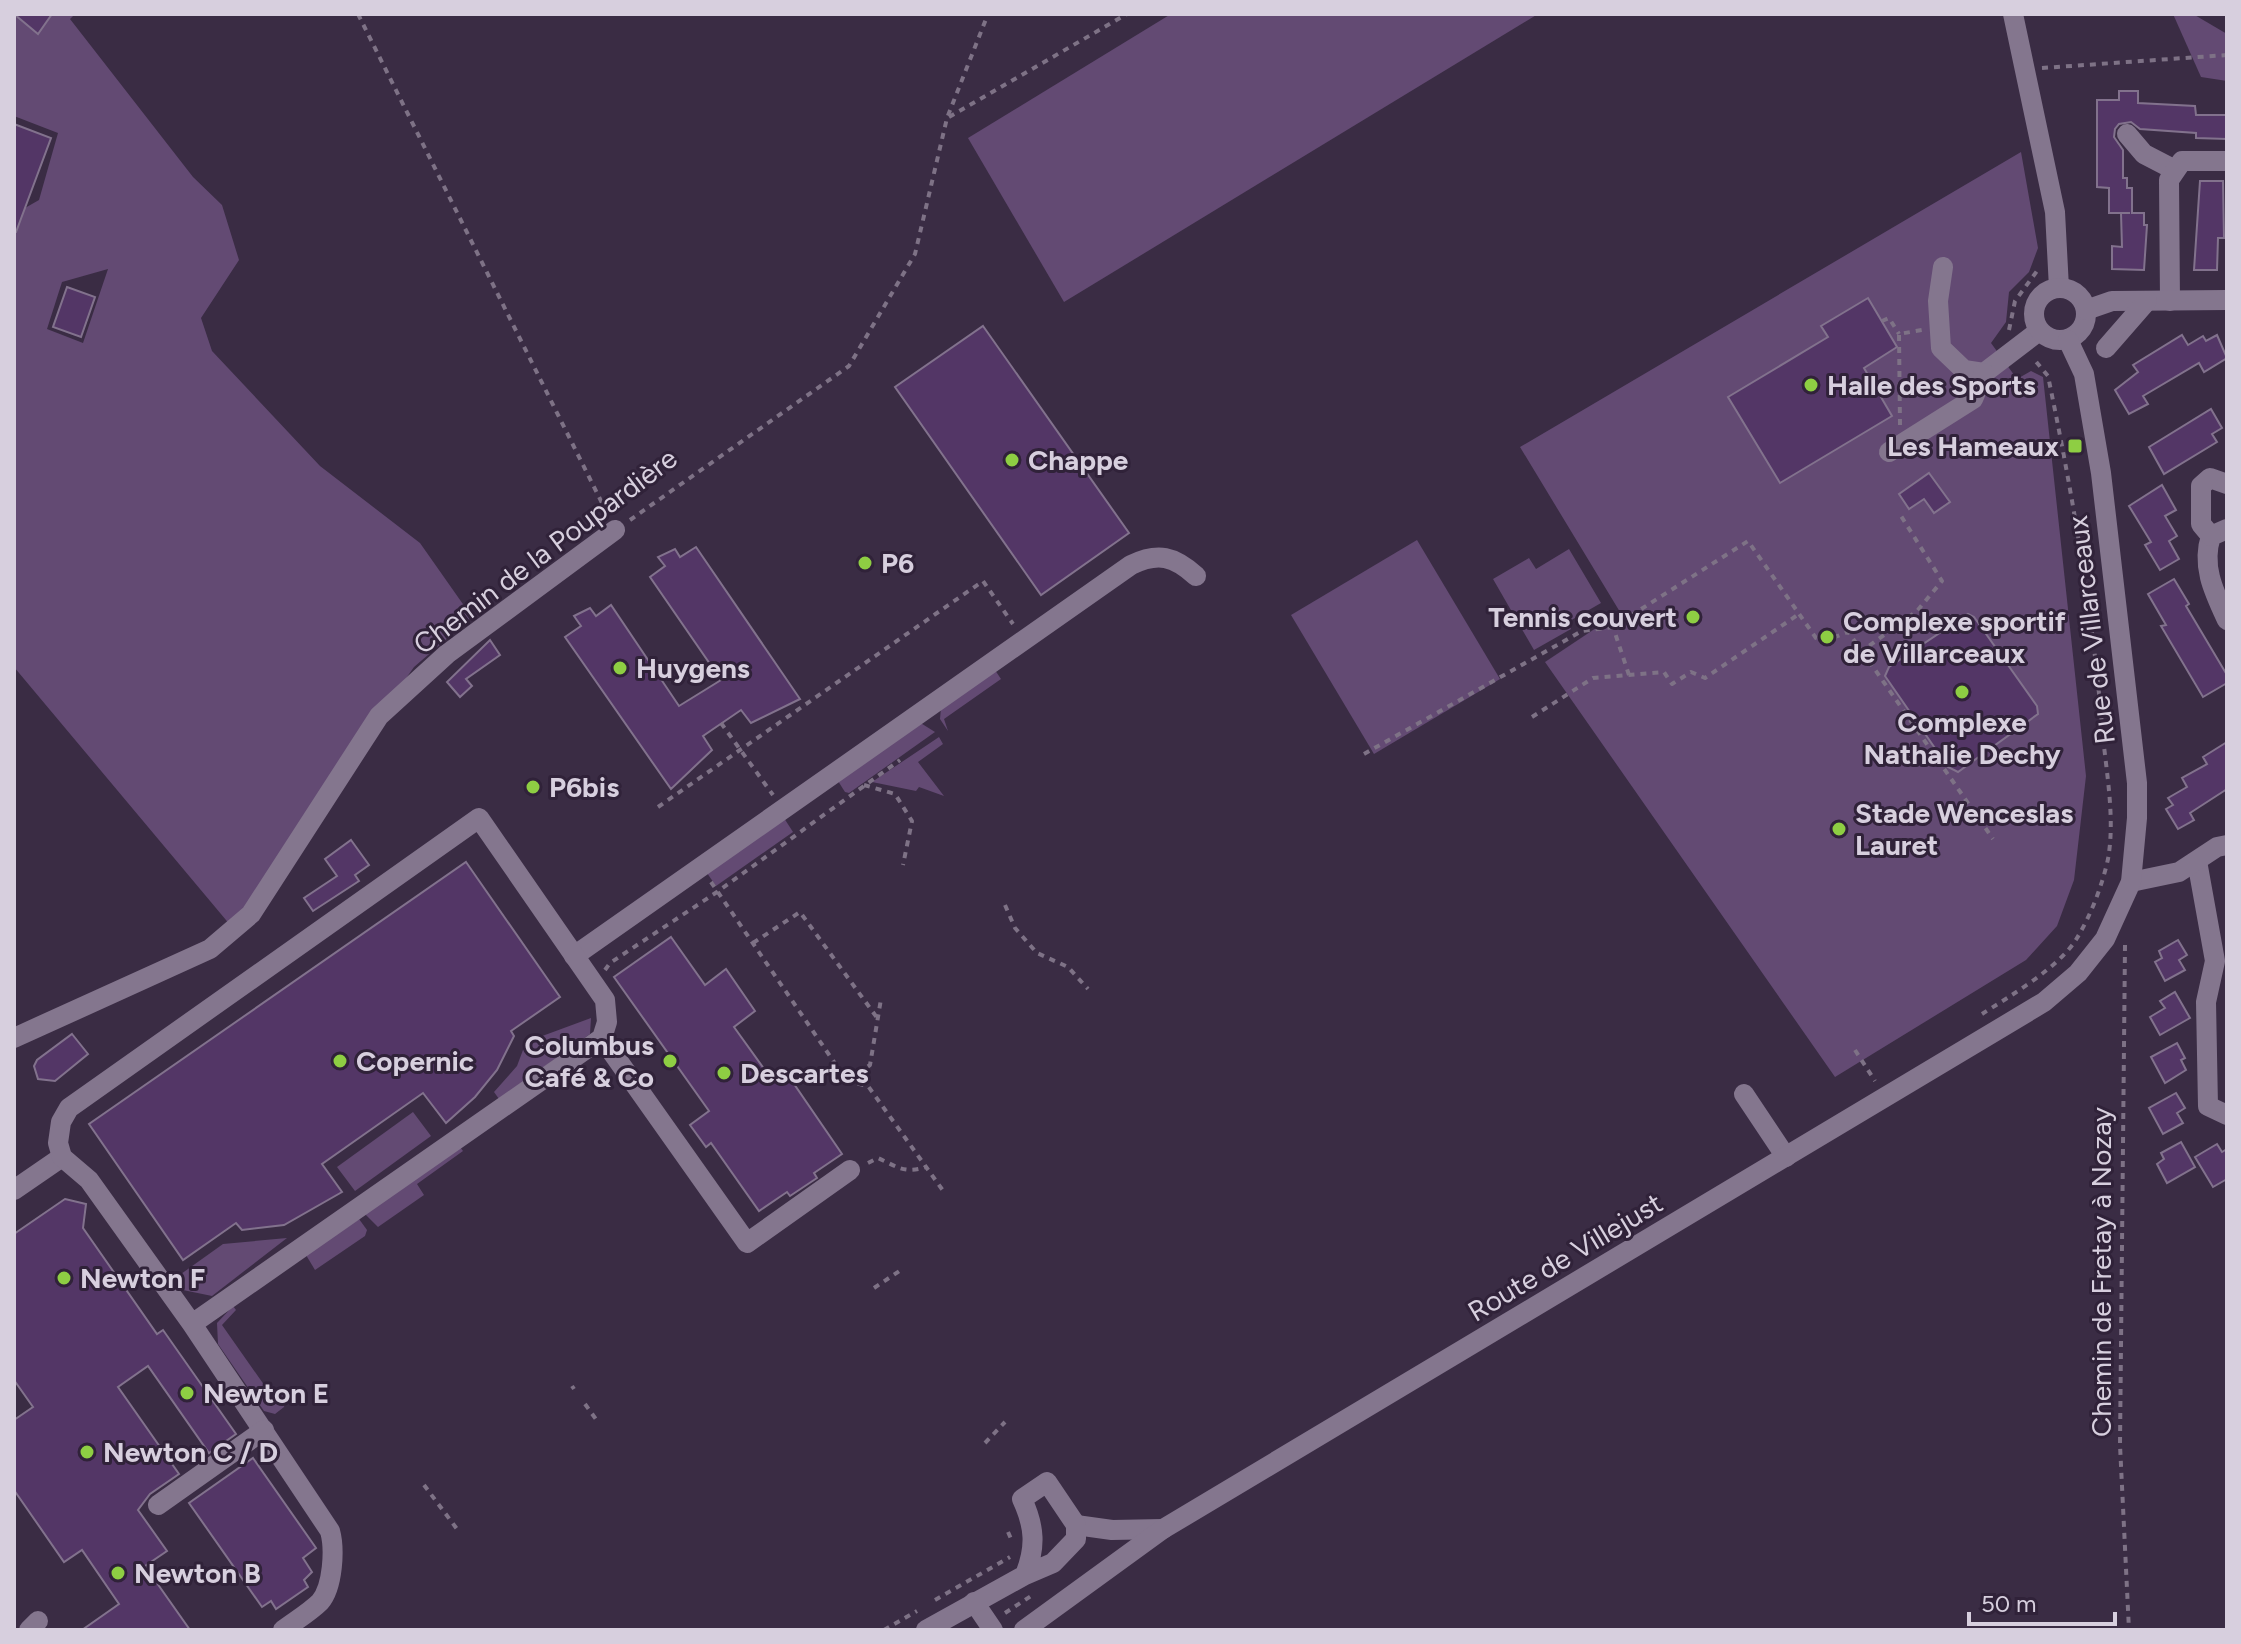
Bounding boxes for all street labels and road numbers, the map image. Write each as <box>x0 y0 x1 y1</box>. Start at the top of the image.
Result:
street label: Chemin de la Poupardière <box>407 441 683 661</box>
street label: Rue de Villarceaux <box>2060 513 2122 746</box>
street label: Chemin de Fretay à Nozay <box>2084 1107 2118 1437</box>
street label: Route de Villejust <box>1462 1186 1668 1328</box>

